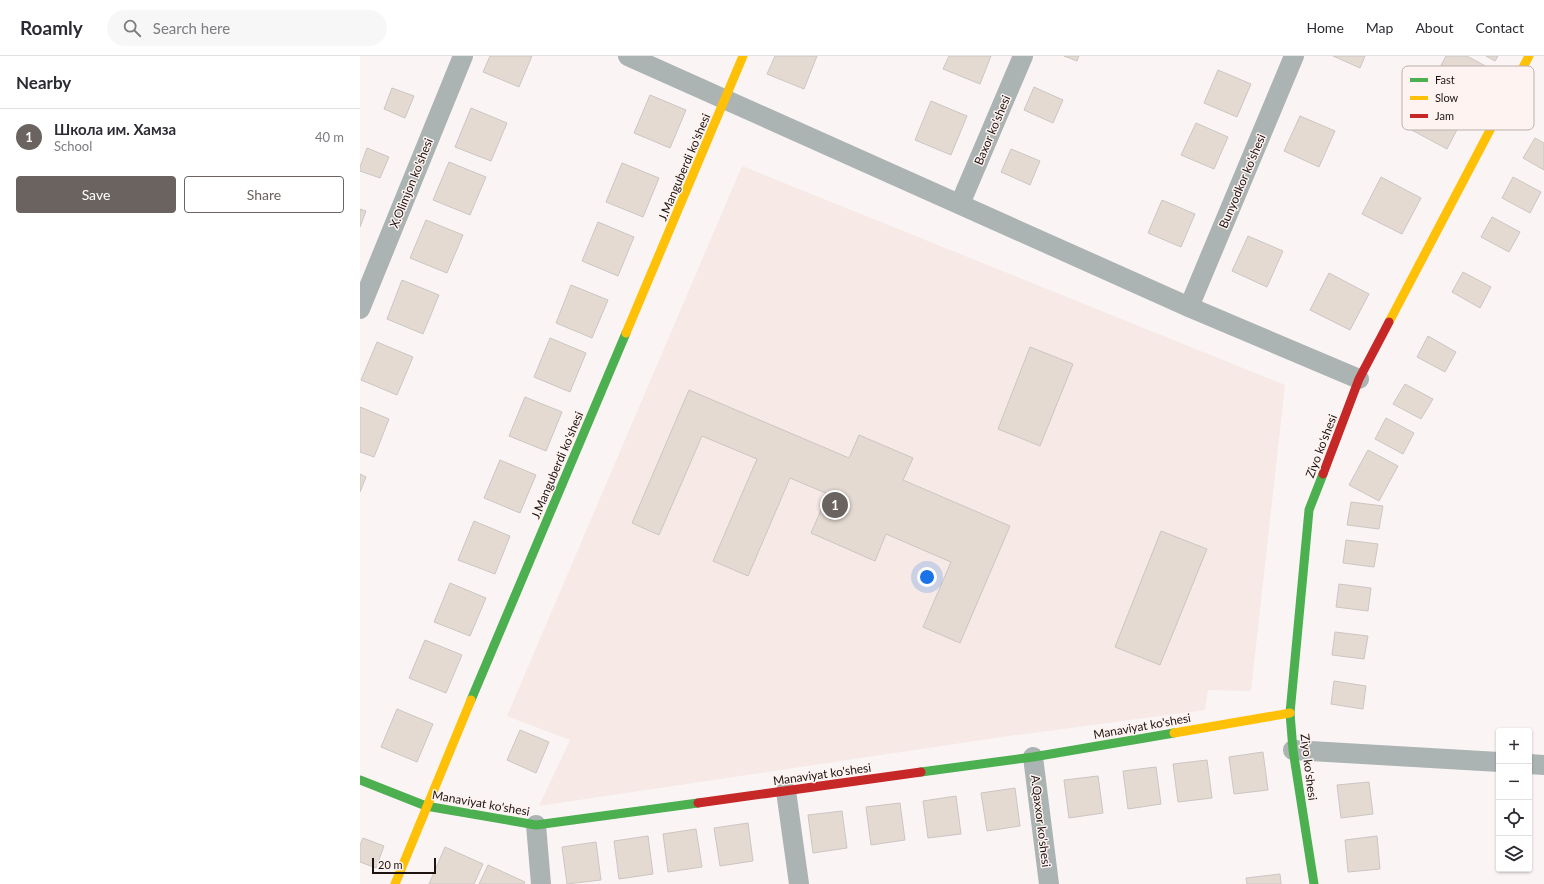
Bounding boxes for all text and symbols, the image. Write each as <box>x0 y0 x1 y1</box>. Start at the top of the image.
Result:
search box <box>107 10 387 46</box>
text: Roamly <box>20 16 83 39</box>
icon: search <box>121 17 143 39</box>
text: Search here <box>153 19 230 37</box>
text: Home <box>1306 19 1344 36</box>
text: Map <box>1366 19 1393 36</box>
text: About <box>1415 19 1453 36</box>
text: Contact <box>1475 19 1524 36</box>
legend <box>1402 66 1534 130</box>
text: Nearby <box>16 72 71 93</box>
text: Fast <box>1435 73 1455 86</box>
text: Slow <box>1435 91 1459 104</box>
street label: Baxor ko'shesi <box>971 93 1013 167</box>
text: Jam <box>1435 109 1454 122</box>
street label: J.Manguberdi ko'shesi <box>655 111 713 223</box>
text: Школа им. Хамза <box>54 120 176 138</box>
text: 1 <box>25 129 33 145</box>
text: 40 m <box>315 129 344 145</box>
street label: Bunyodkor ko'shesi <box>1215 131 1269 230</box>
street label: X.Olimjon ko'shesi <box>386 136 436 230</box>
text: School <box>54 138 92 154</box>
button: Save <box>16 176 176 213</box>
button: Share <box>184 176 344 213</box>
street label: J.Manguberdi ko'shesi <box>528 409 586 521</box>
street label: Ziyo ko'shesi <box>1302 412 1340 480</box>
pin: 1 <box>822 490 848 520</box>
your location <box>917 567 937 587</box>
street label: Manaviyat ko'shesi <box>1092 710 1192 742</box>
map controls <box>1496 728 1532 872</box>
button: + <box>1496 728 1532 764</box>
street label: Ziyo ko'shesi <box>1297 733 1321 801</box>
street label: Manaviyat ko'shesi <box>772 760 872 788</box>
button: − <box>1496 764 1532 800</box>
street label: A.Qaxxor ko'shesi <box>1028 774 1054 868</box>
street label: Manaviyat ko'shesi <box>431 787 531 819</box>
button: locate <box>1496 800 1532 836</box>
button: layers <box>1496 836 1532 872</box>
scale bar <box>372 856 436 875</box>
text: 20 m <box>378 858 403 871</box>

